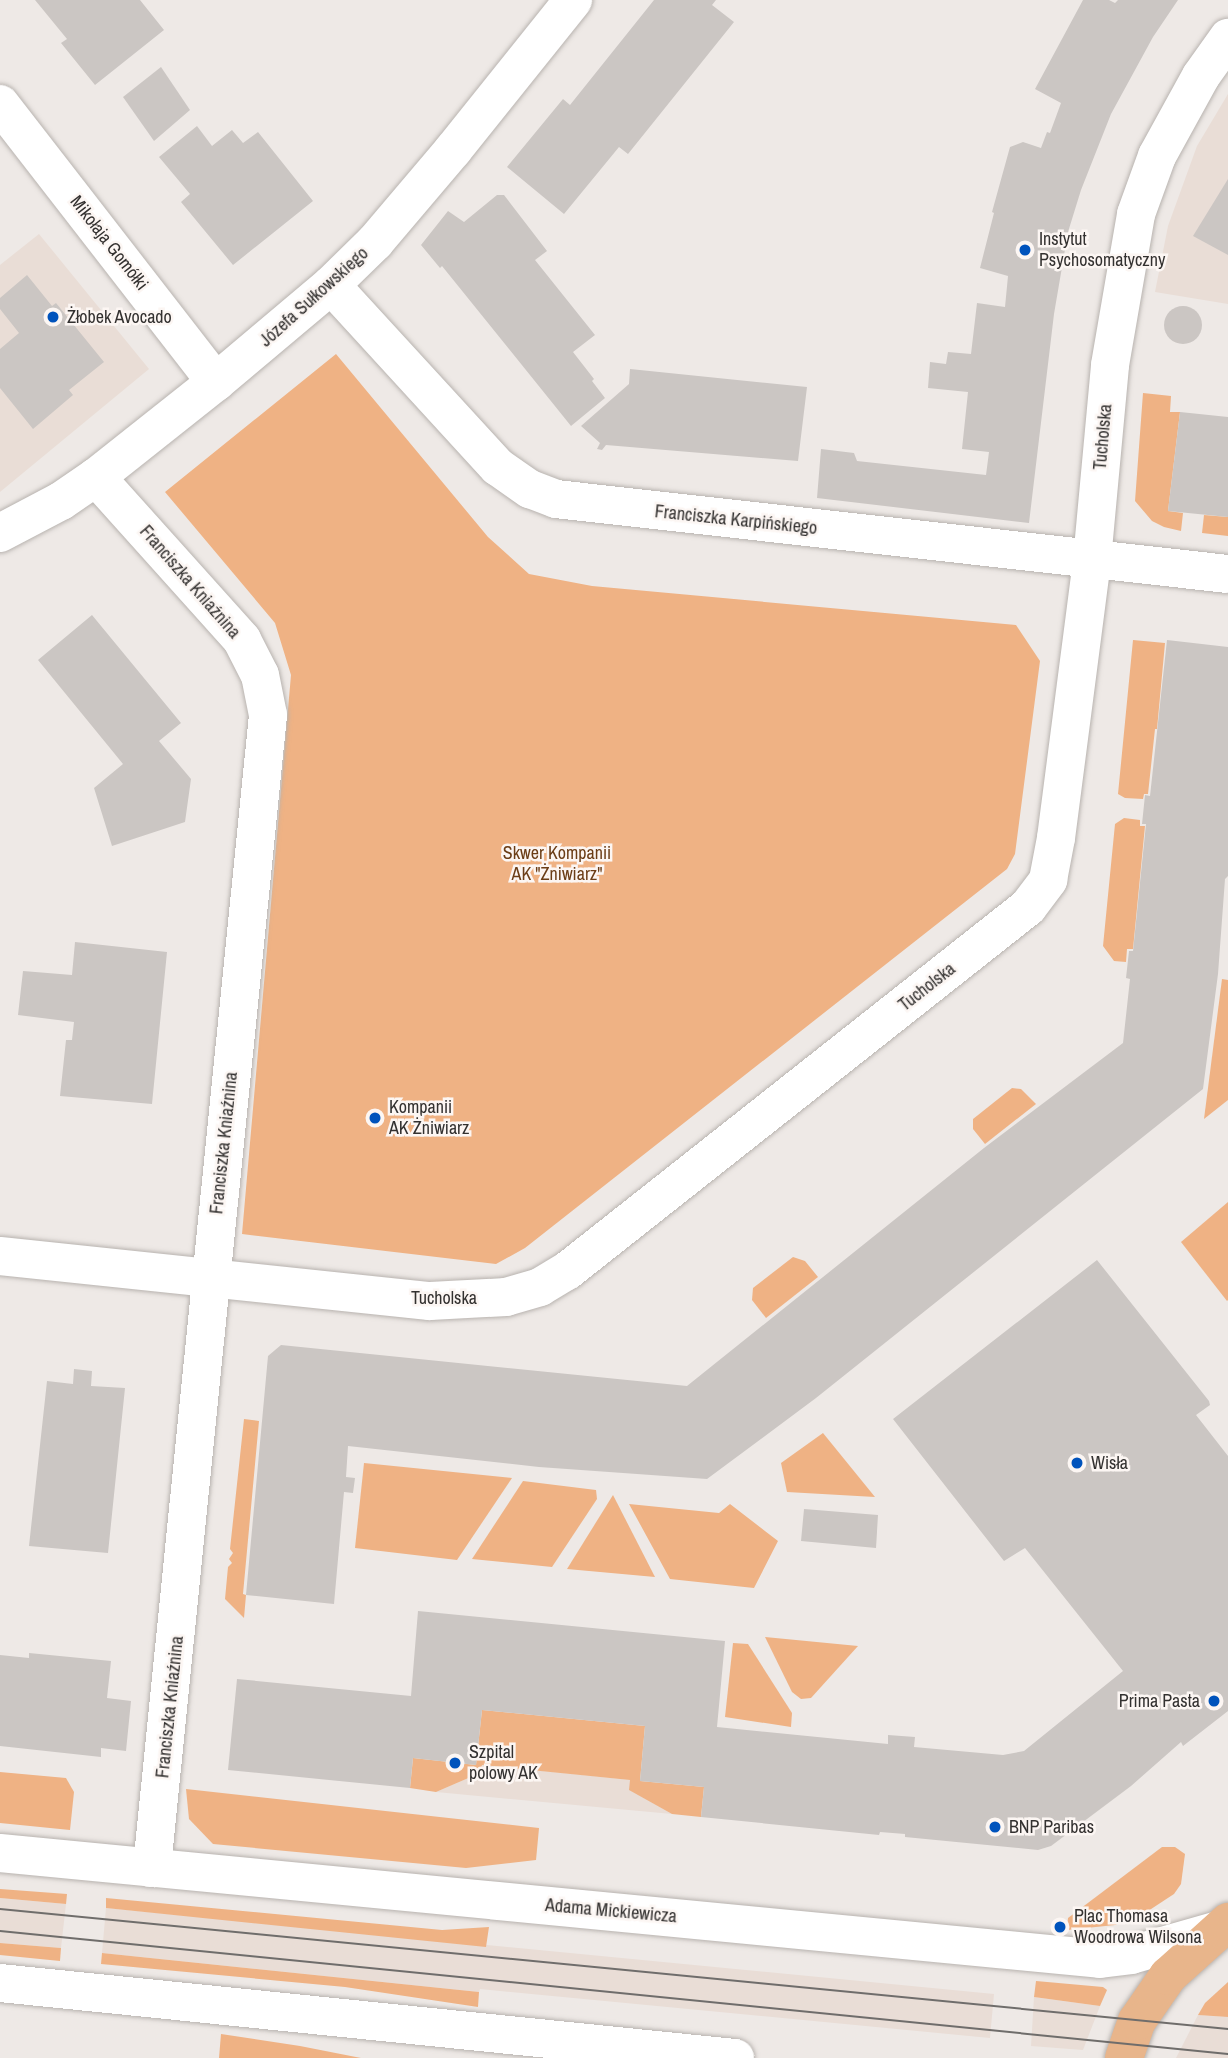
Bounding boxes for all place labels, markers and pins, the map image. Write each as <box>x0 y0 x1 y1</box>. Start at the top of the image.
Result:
place label: Instytut Psychosomatyczny <box>1039 229 1165 272</box>
marker: Instytut Psychosomatyczny <box>1017 242 1033 258</box>
place label: Żłobek Avocado <box>67 306 173 328</box>
marker: Żłobek Avocado <box>45 309 61 325</box>
place label: Kompanii AK Żniwiarz <box>389 1097 469 1140</box>
marker: Kompanii AK Żniwiarz <box>367 1110 383 1126</box>
place label: Wisła <box>1091 1452 1128 1474</box>
marker: Wisła <box>1069 1455 1085 1471</box>
place label: Prima Pasta <box>1119 1690 1200 1712</box>
marker: Prima Pasta <box>1206 1693 1222 1709</box>
place label: Szpital polowy AK <box>469 1742 539 1784</box>
marker: Szpital polowy AK <box>447 1755 463 1771</box>
place label: BNP Paribas <box>1009 1816 1094 1838</box>
marker: BNP Paribas <box>987 1819 1003 1835</box>
place label: Plac Thomasa Woodrowa Wilsona <box>1074 1906 1202 1948</box>
marker: Plac Thomasa Woodrowa Wilsona <box>1052 1919 1068 1935</box>

